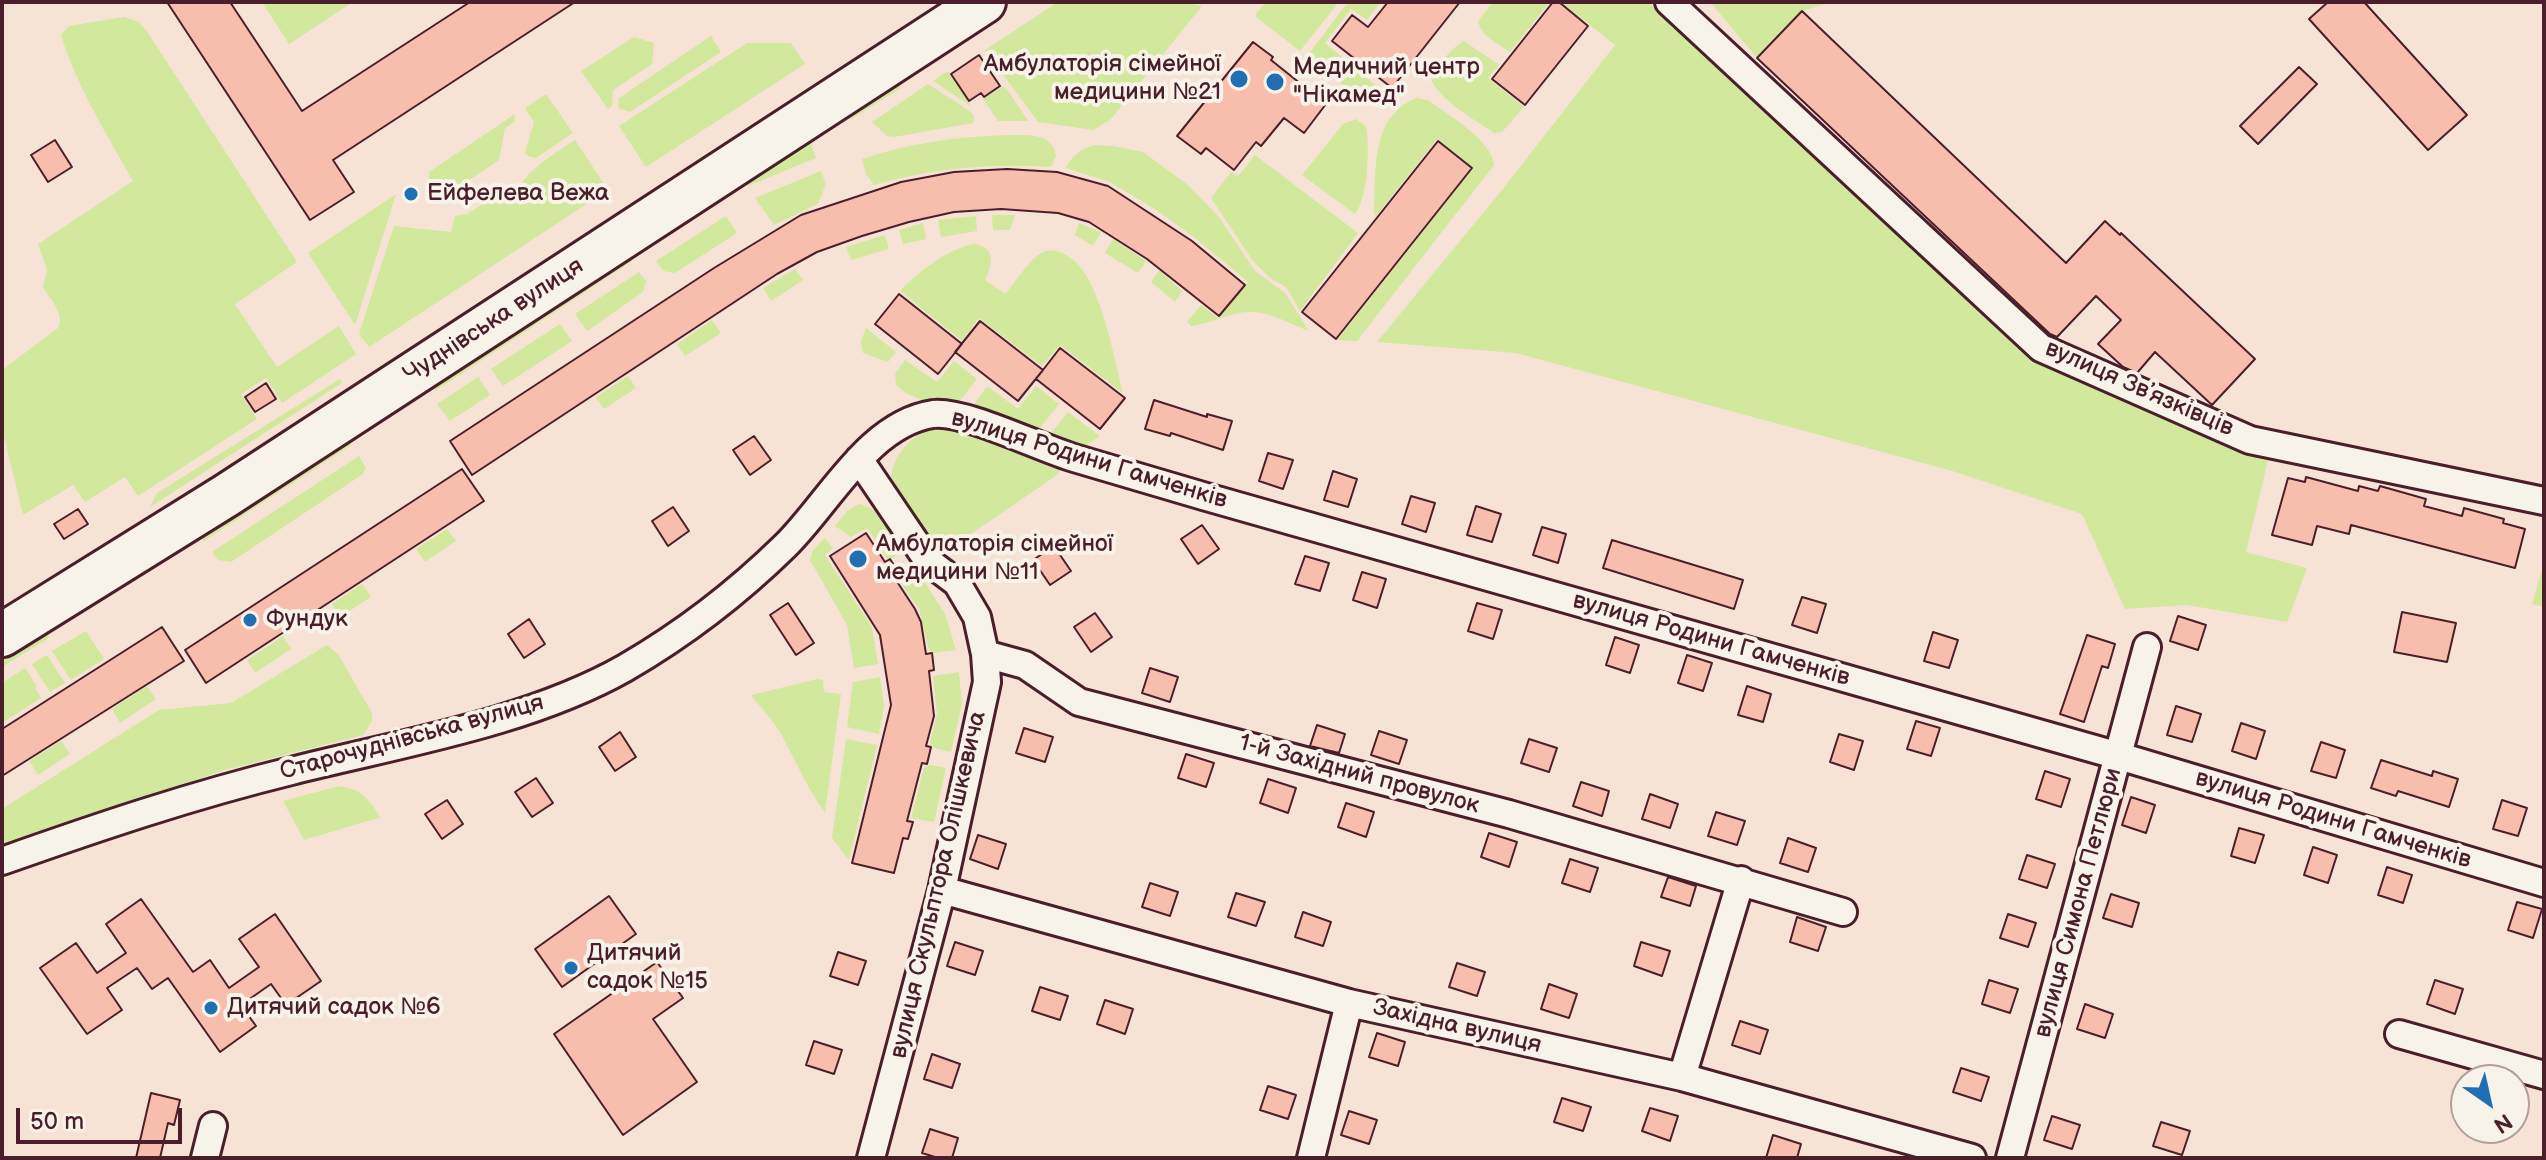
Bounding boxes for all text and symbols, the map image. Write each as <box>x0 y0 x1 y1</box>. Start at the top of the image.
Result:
place label: Амбулаторія сімейної медицини №21 <box>984 51 1221 107</box>
place label: Медичний центр "Нікамед" <box>1293 54 1480 110</box>
marker: Амбулаторія сімейної медицини №21 <box>1228 68 1250 90</box>
marker: Медичний центр "Нікамед" <box>1264 71 1286 93</box>
place label: Ейфелева Вежа <box>427 180 609 208</box>
marker: Ейфелева Вежа <box>402 185 420 203</box>
street label: Чуднівська вулиця <box>399 252 589 390</box>
street label: вулиця Звʼязківців <box>2040 335 2238 443</box>
street label: вулиця Родини Гамченків <box>948 404 1230 516</box>
place label: Амбулаторія сімейної медицини №11 <box>876 531 1113 587</box>
marker: Амбулаторія сімейної медицини №11 <box>847 548 869 570</box>
street label: вулиця Родини Гамченків <box>1569 587 1853 693</box>
place label: Фундук <box>266 606 348 634</box>
marker: Фундук <box>241 611 259 629</box>
street label: Старочуднівська вулиця <box>277 689 547 787</box>
street label: вулиця Скульптора Олішкевича <box>885 709 993 1061</box>
street label: 1-й Західний провулок <box>1236 729 1482 821</box>
street label: вулиця Родини Гамченків <box>2192 764 2474 876</box>
street label: вулиця Симона Петлюри <box>2029 765 2129 1041</box>
place label: Дитячий садок №15 <box>587 940 708 996</box>
marker: Дитячий садок №15 <box>562 959 580 977</box>
place label: Дитячий садок №6 <box>227 994 441 1022</box>
street label: Західна вулиця <box>1370 994 1544 1060</box>
marker: Дитячий садок №6 <box>202 999 220 1017</box>
north arrow <box>2450 1064 2530 1144</box>
scale bar <box>20 1092 186 1142</box>
text: 50 m <box>30 1107 84 1136</box>
text: N <box>2488 1107 2517 1138</box>

